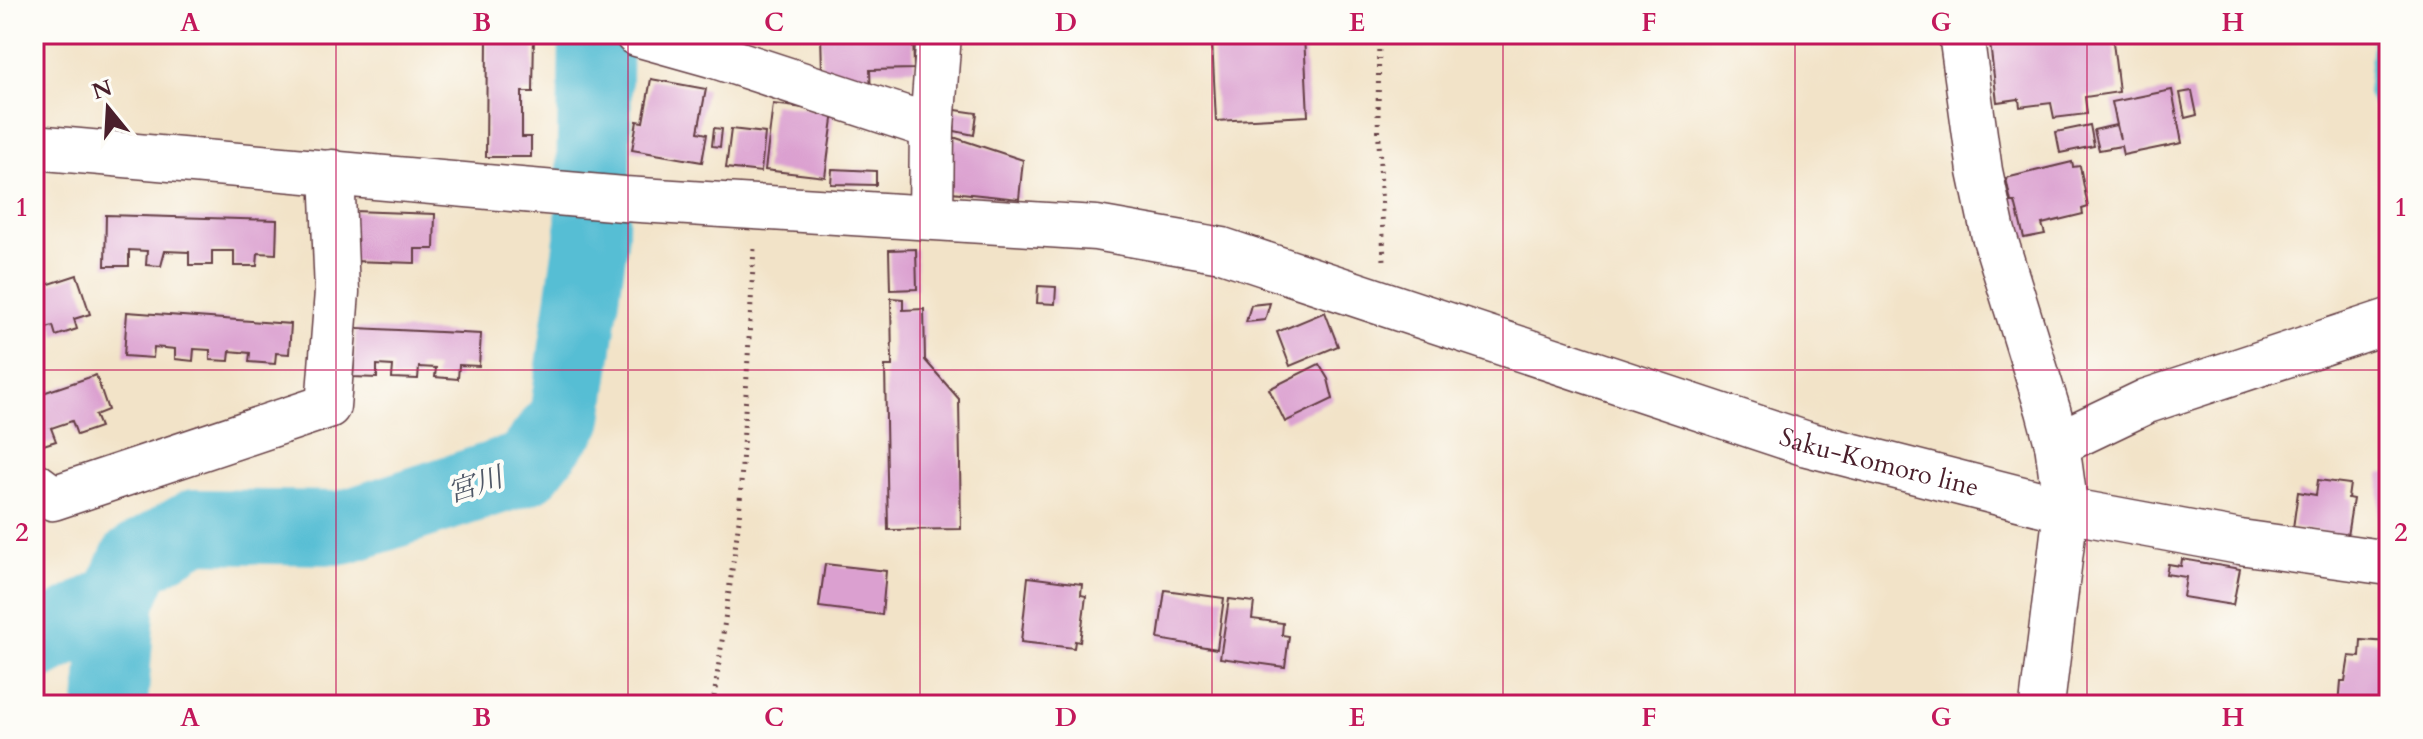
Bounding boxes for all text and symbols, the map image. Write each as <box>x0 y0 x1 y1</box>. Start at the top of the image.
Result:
text: A <box>180 5 200 40</box>
text: B <box>473 5 491 40</box>
text: C <box>764 5 784 40</box>
text: D <box>1055 5 1077 40</box>
text: E <box>1349 5 1365 40</box>
text: F <box>1641 5 1657 40</box>
text: G <box>1930 5 1952 40</box>
text: H <box>2222 5 2245 40</box>
north arrow <box>68 68 148 148</box>
text: N <box>88 73 116 107</box>
text: 1 <box>15 190 29 225</box>
text: 1 <box>2394 190 2408 225</box>
street label: Saku-Komoro line <box>1775 419 1983 505</box>
water label: 宮川 <box>442 457 510 512</box>
text: 2 <box>15 515 29 550</box>
text: 2 <box>2394 515 2408 550</box>
text: A <box>180 700 200 735</box>
text: B <box>473 700 491 735</box>
text: C <box>764 700 784 735</box>
text: D <box>1055 700 1077 735</box>
text: E <box>1349 700 1365 735</box>
text: F <box>1641 700 1657 735</box>
text: G <box>1930 700 1952 735</box>
text: H <box>2222 700 2245 735</box>

